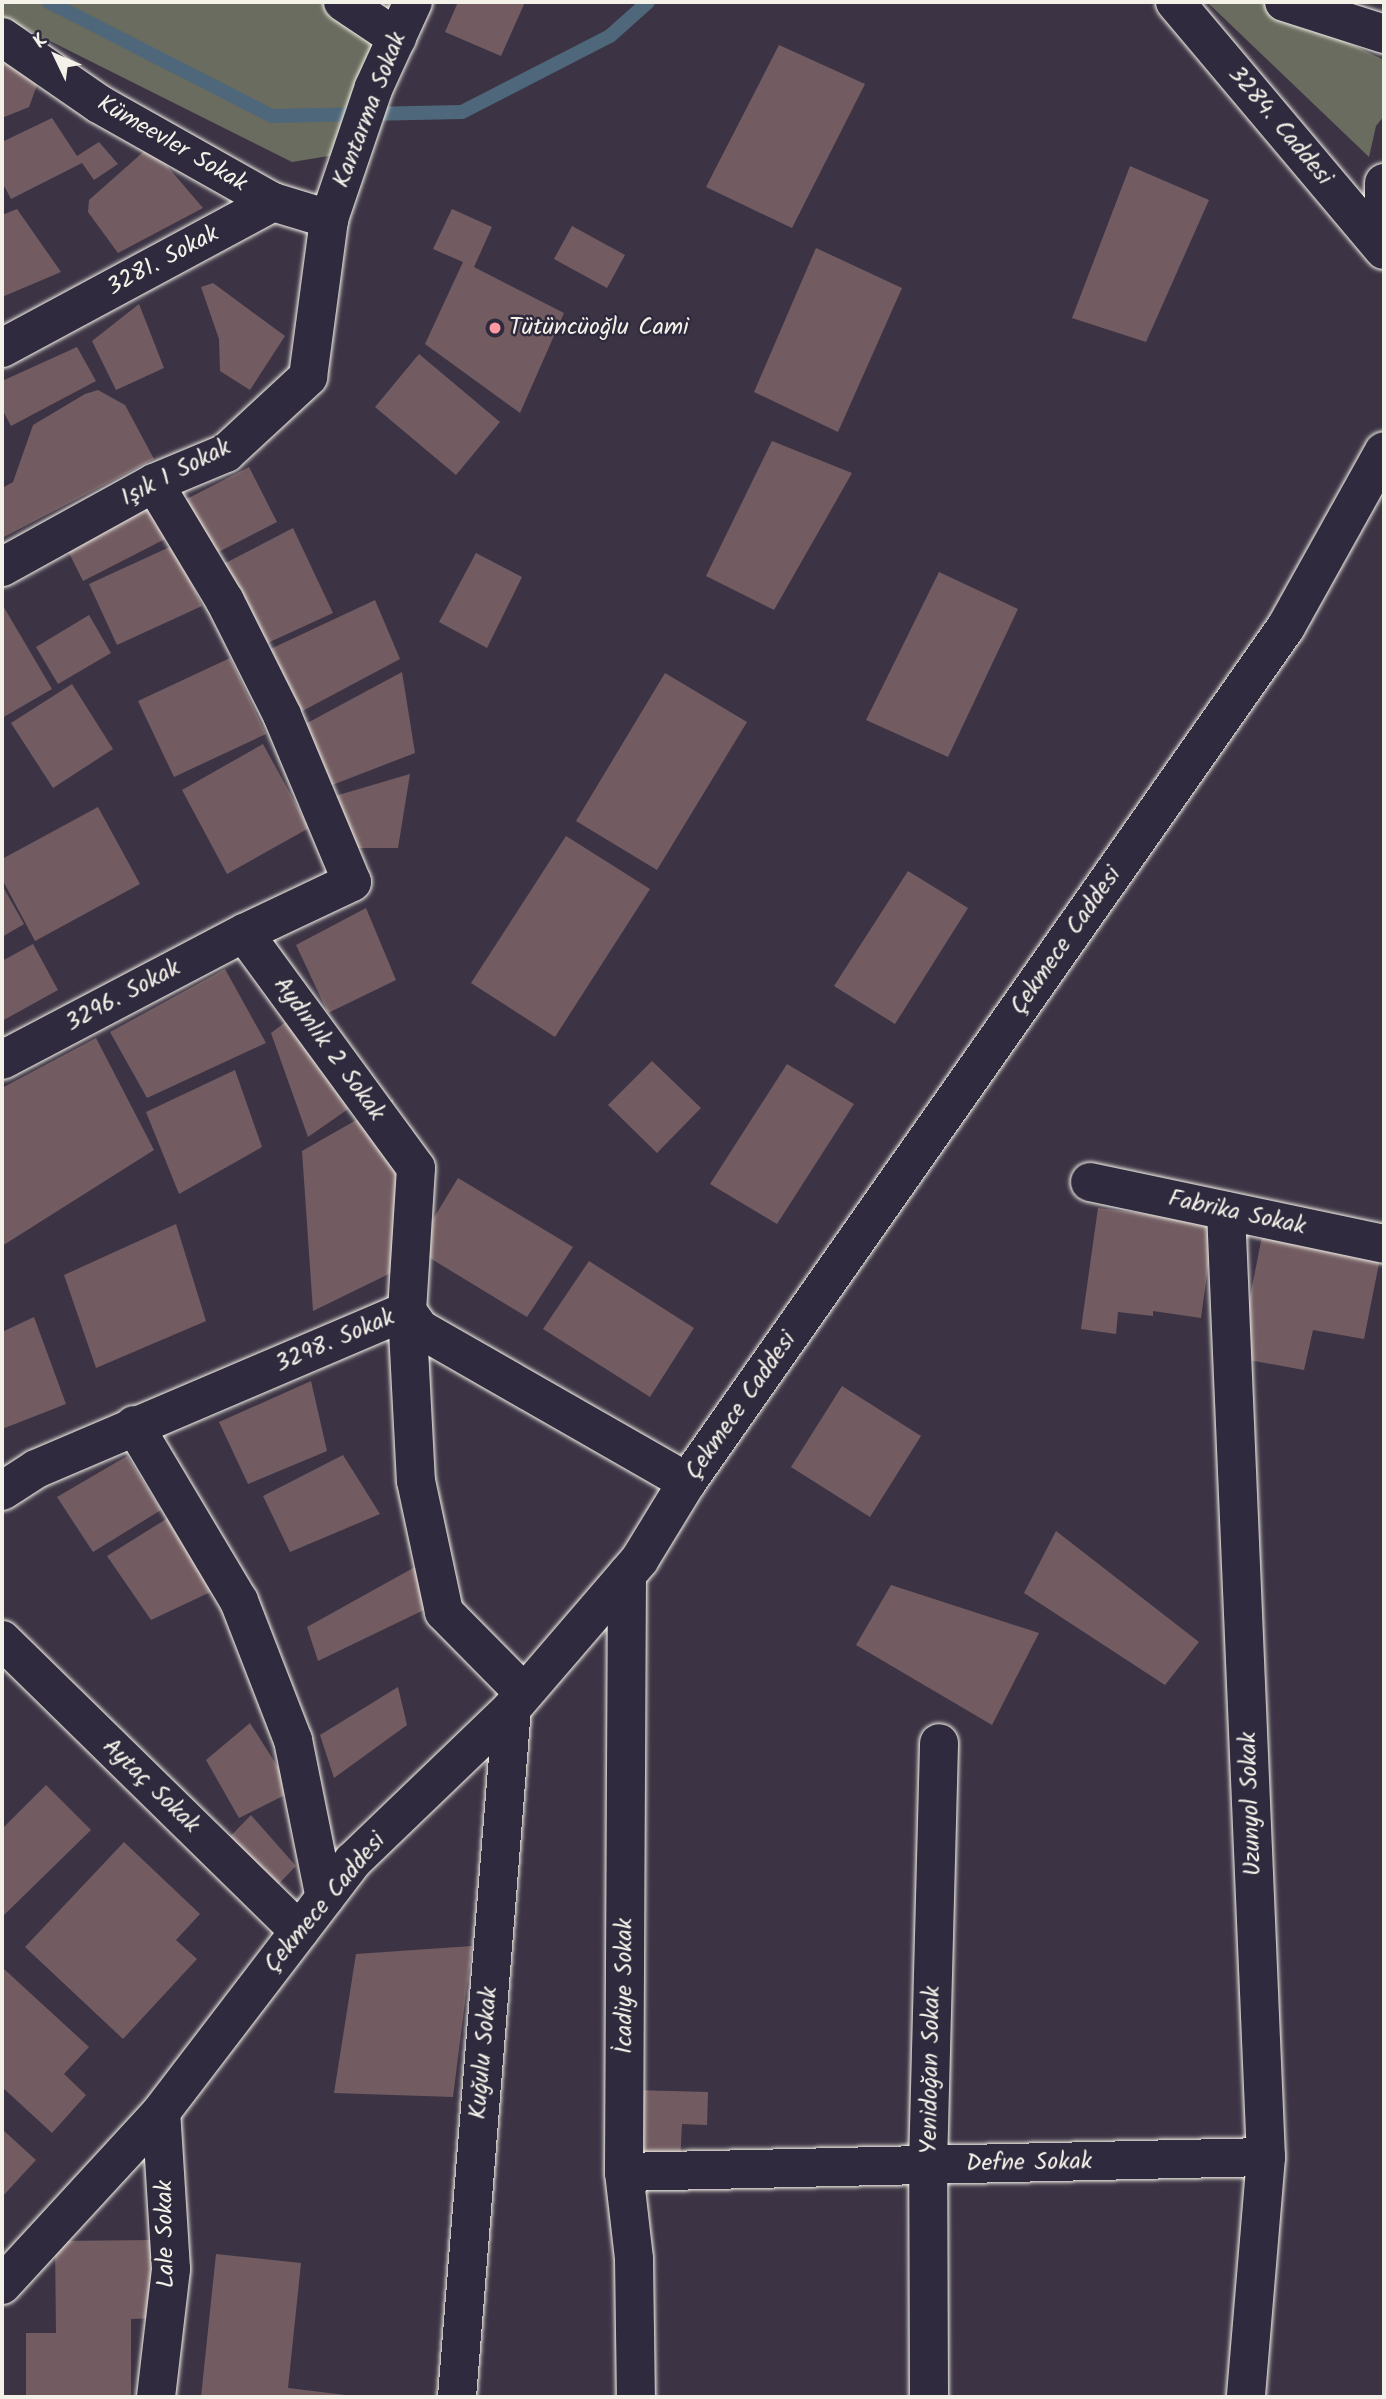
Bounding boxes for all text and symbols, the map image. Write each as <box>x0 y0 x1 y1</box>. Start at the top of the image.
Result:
north arrow <box>21 21 91 91</box>
text: K <box>26 27 56 56</box>
street label: Kantarma Sokak <box>327 28 413 192</box>
street label: 3284. Caddesi <box>1222 60 1338 192</box>
street label: Kümeevler Sokak <box>92 89 252 199</box>
street label: 3281. Sokak <box>102 220 224 302</box>
place label: Tütüncüoğlu Cami <box>509 314 689 342</box>
marker: Tütüncüoğlu Cami <box>487 320 503 336</box>
street label: Işık 1 Sokak <box>116 433 236 513</box>
street label: Çekmece Caddesi <box>1004 862 1128 1020</box>
street label: 3296. Sokak <box>61 954 185 1038</box>
street label: Aydınlık 2 Sokak <box>267 971 391 1127</box>
street label: Fabrika Sokak <box>1166 1184 1308 1242</box>
street label: 3298. Sokak <box>271 1303 399 1379</box>
street label: Çekmece Caddesi <box>679 1327 803 1485</box>
street label: Uzunyol Sokak <box>1234 1731 1268 1877</box>
street label: Aytaç Sokak <box>96 1733 206 1839</box>
street label: Çekmece Caddesi <box>258 1827 392 1979</box>
street label: İcadiye Sokak <box>611 1918 639 2054</box>
street label: Kuğulu Sokak <box>464 1985 504 2121</box>
street label: Yenidoğan Sokak <box>915 1986 947 2154</box>
street label: Defne Sokak <box>966 2148 1092 2178</box>
street label: Lale Sokak <box>151 2180 181 2288</box>

